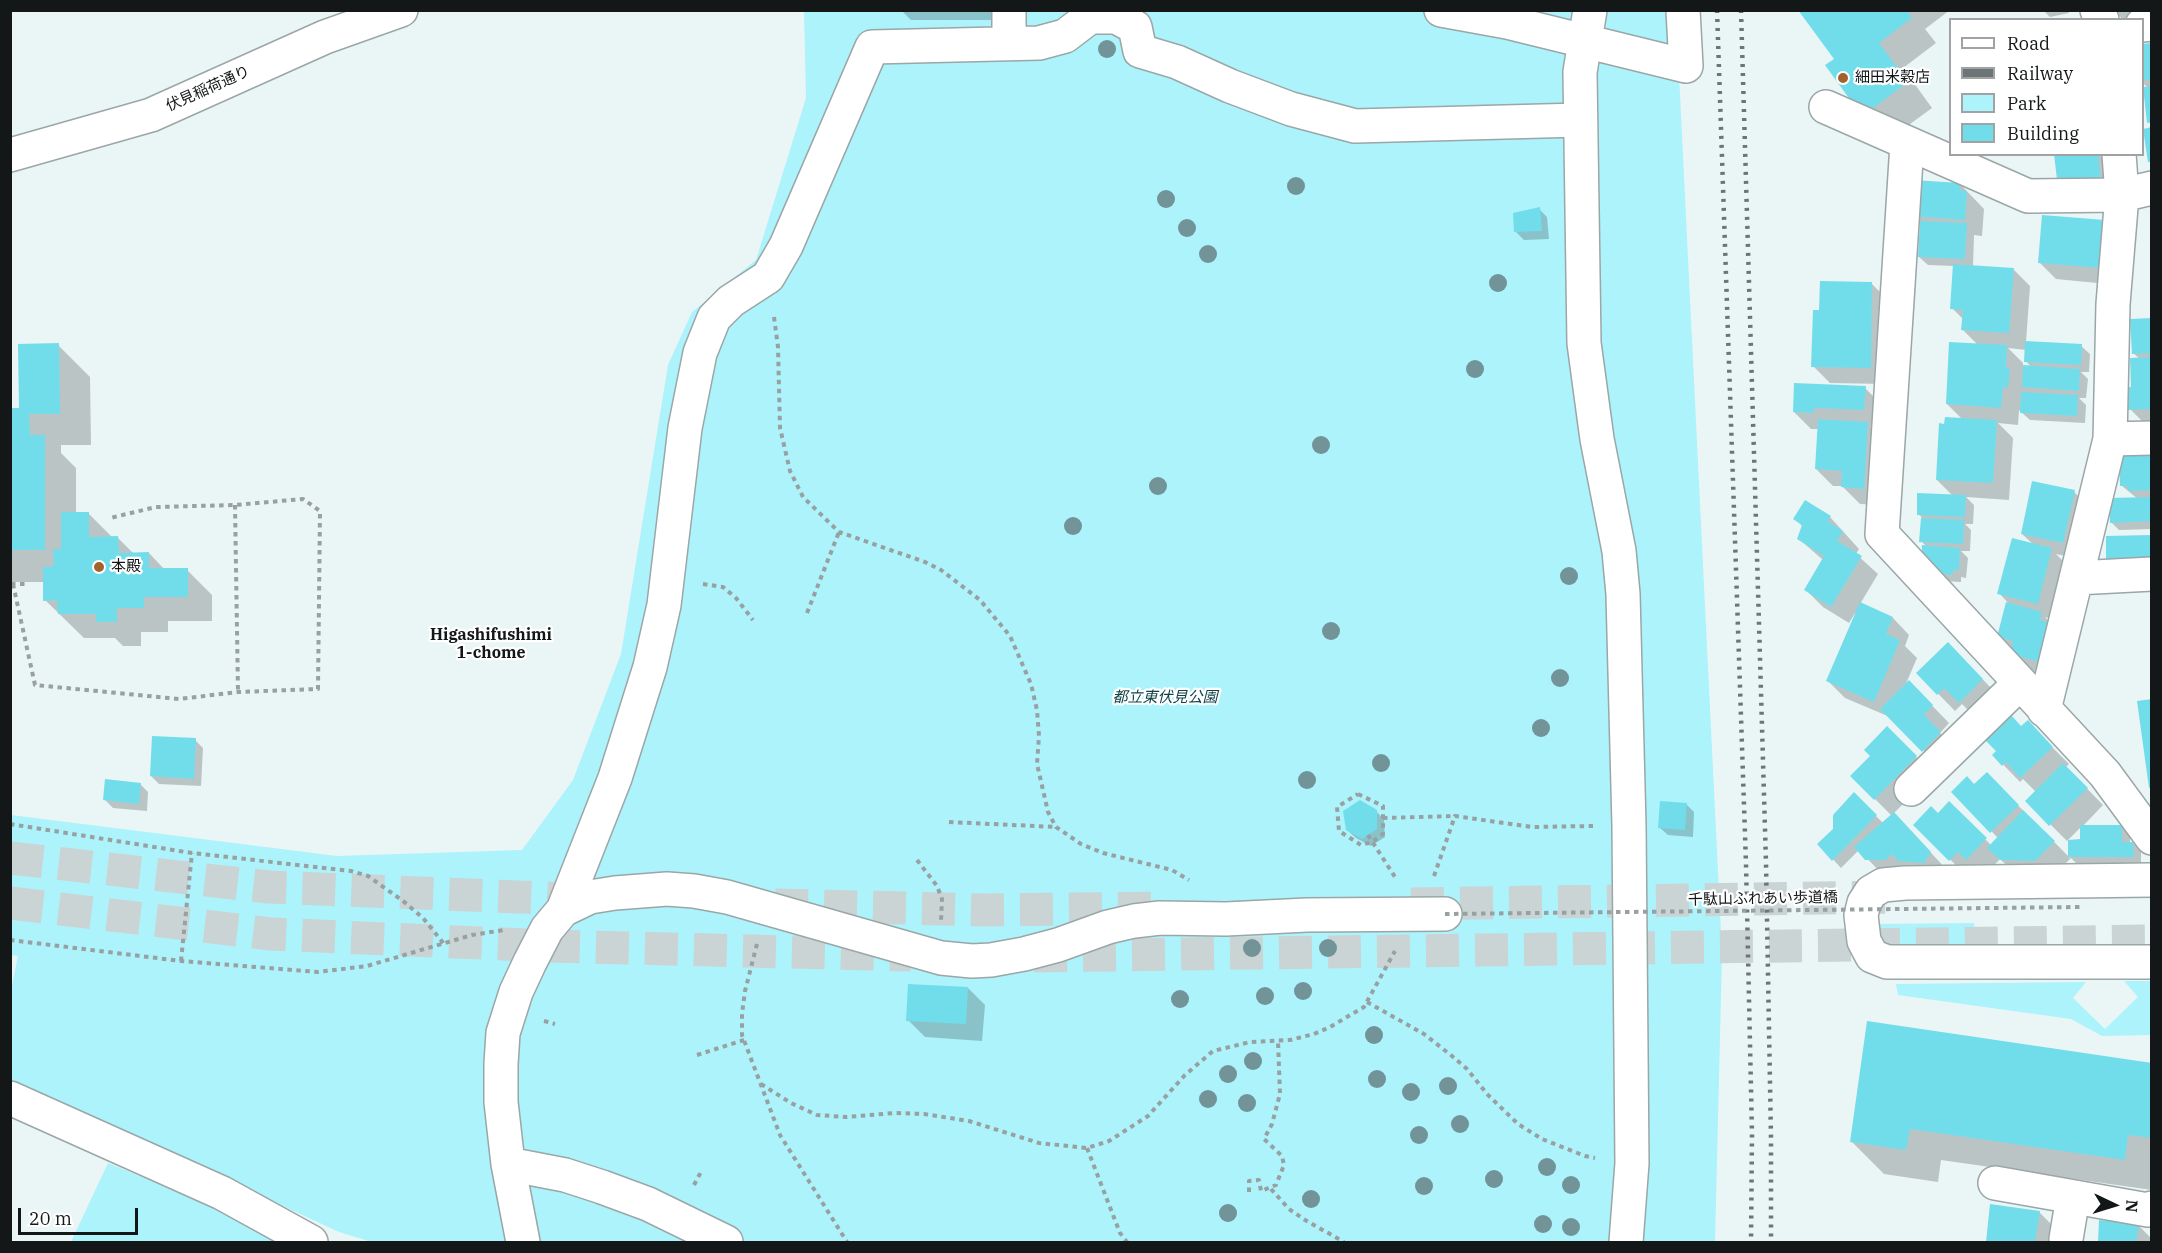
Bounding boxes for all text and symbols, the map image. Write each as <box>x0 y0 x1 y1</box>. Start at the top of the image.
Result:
legend <box>1949 18 2144 156</box>
text: Road <box>2007 32 2050 55</box>
street label: 伏見稲荷通り <box>163 62 253 116</box>
text: Railway <box>2007 62 2073 85</box>
place label: 細田米穀店 <box>1855 69 1930 87</box>
marker: 細田米穀店 <box>1836 71 1850 85</box>
text: Park <box>2007 92 2046 115</box>
text: Building <box>2007 122 2079 145</box>
place label: 本殿 <box>111 558 141 576</box>
marker: 本殿 <box>92 560 106 574</box>
district label: Higashifushimi 1-chome <box>430 625 552 663</box>
park label: 都立東伏見公園 <box>1113 689 1217 707</box>
street label: 千駄山ふれあい歩道橋 <box>1688 889 1838 909</box>
north arrow <box>2084 1175 2144 1235</box>
scale bar <box>21 1196 141 1234</box>
text: N <box>2122 1199 2142 1213</box>
text: 20 m <box>29 1207 72 1230</box>

